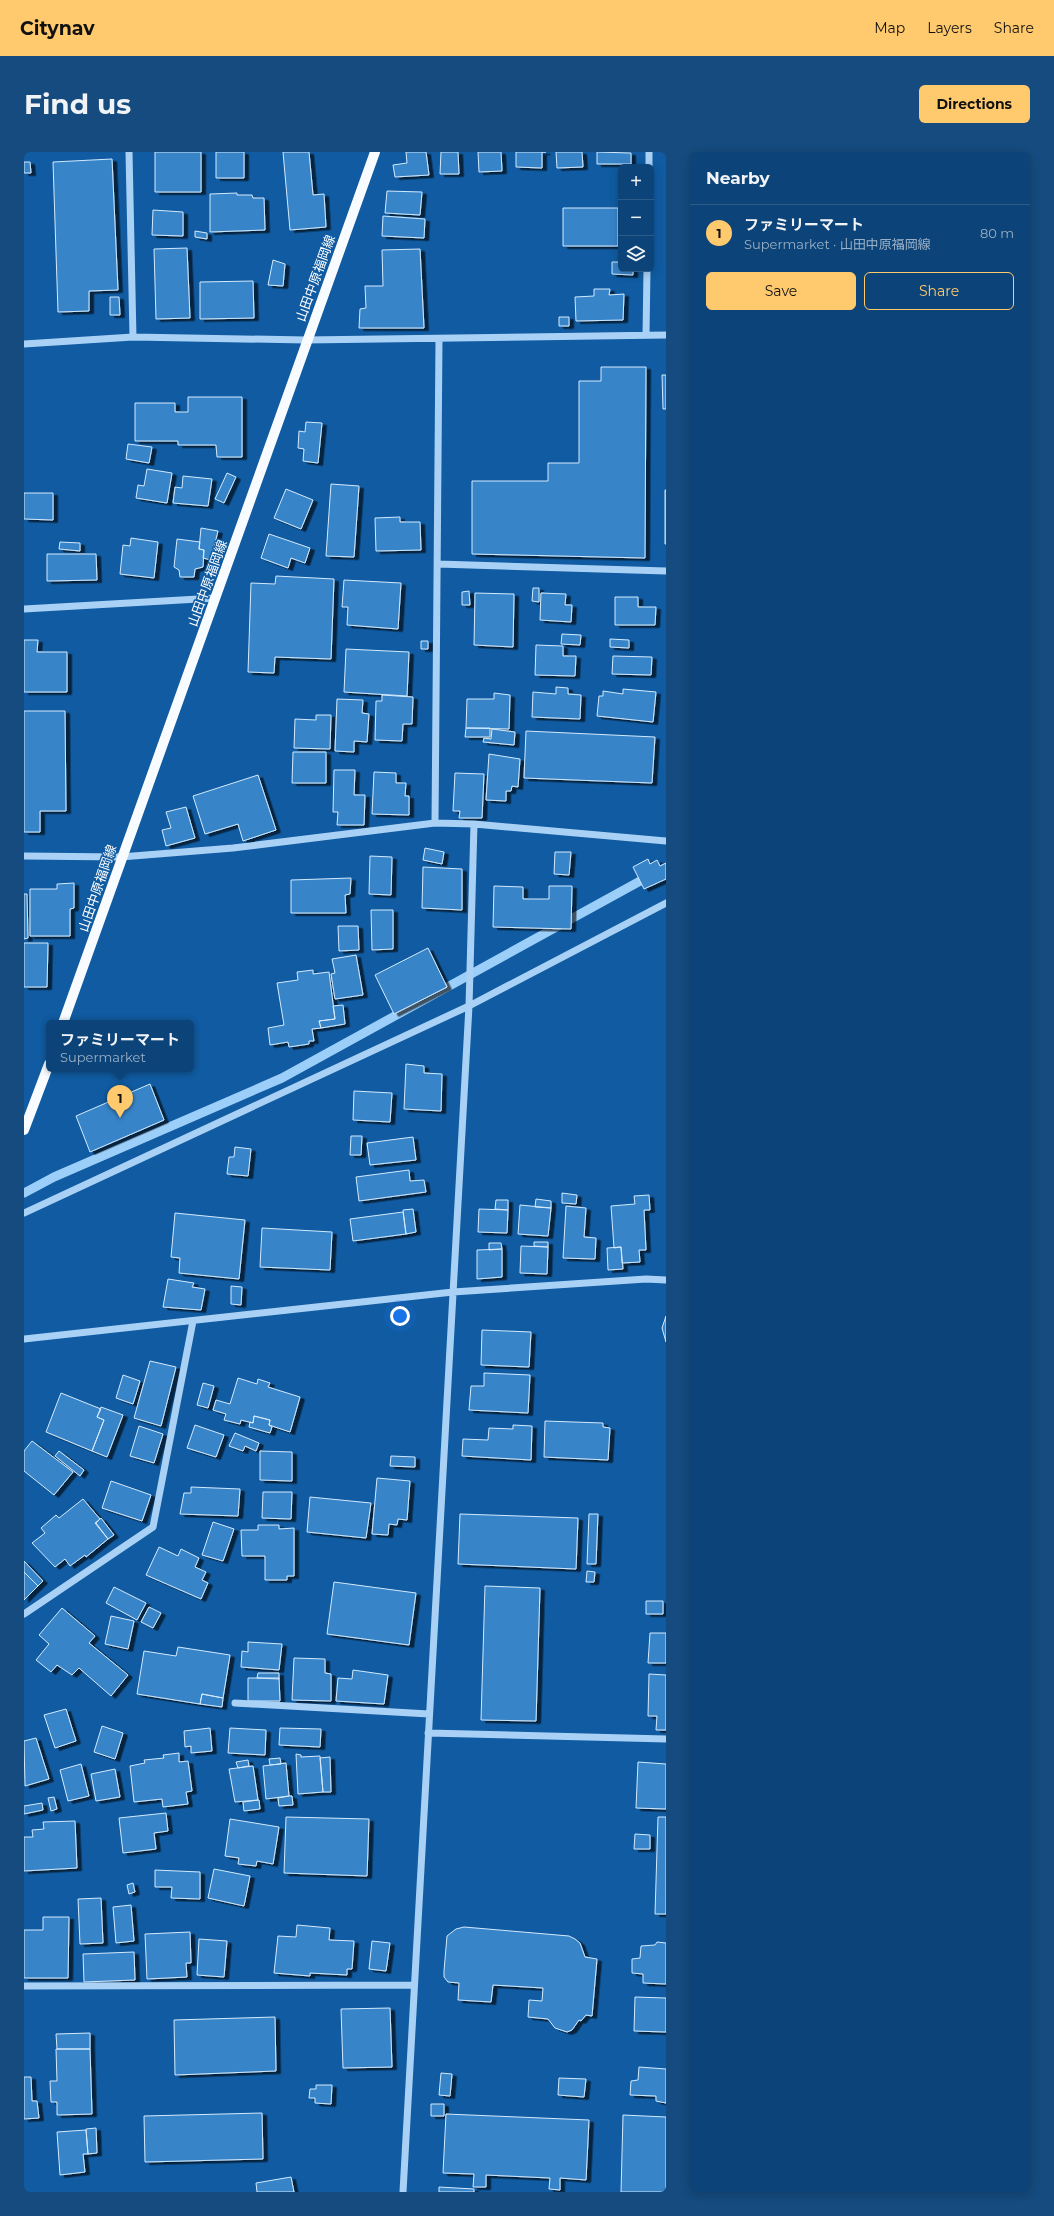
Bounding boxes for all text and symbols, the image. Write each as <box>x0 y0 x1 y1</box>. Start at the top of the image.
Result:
text: Citynav <box>20 17 95 40</box>
text: Map <box>874 19 905 37</box>
text: Layers <box>927 19 972 37</box>
text: Share <box>994 19 1034 37</box>
button: Directions <box>919 85 1030 123</box>
text: Find us <box>24 87 131 121</box>
map controls <box>618 164 654 272</box>
button: + <box>618 164 654 200</box>
text: Nearby <box>706 168 770 188</box>
button: − <box>618 200 654 236</box>
text: ファミリーマート <box>744 215 864 234</box>
text: 1 <box>716 225 722 241</box>
text: 80 m <box>980 225 1014 241</box>
street label: 山田中原福岡線 <box>292 233 338 323</box>
button: layers <box>618 236 654 272</box>
text: Supermarket · 山田中原福岡線 <box>744 236 931 252</box>
button: Save <box>706 272 856 310</box>
button: Share <box>864 272 1014 310</box>
street label: 山田中原福岡線 <box>184 538 230 628</box>
street label: 山田中原福岡線 <box>75 842 119 934</box>
popup <box>46 1020 194 1072</box>
text: ファミリーマート <box>60 1030 180 1049</box>
text: Supermarket <box>60 1049 146 1065</box>
pin: 1 <box>107 1085 133 1118</box>
your location <box>390 1306 410 1326</box>

